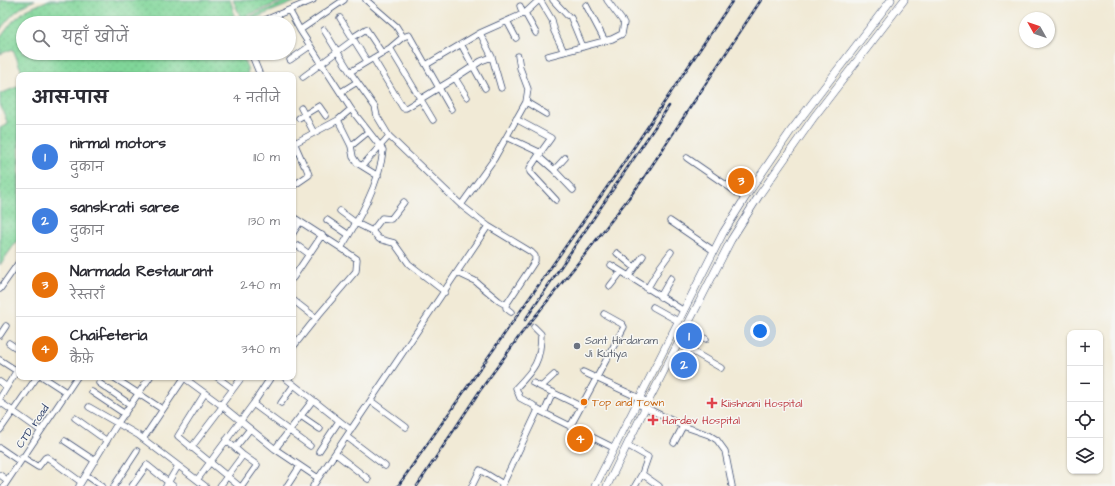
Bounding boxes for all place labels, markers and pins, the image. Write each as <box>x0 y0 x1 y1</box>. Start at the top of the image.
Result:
pin: 3 <box>728 166 754 196</box>
pin: 1 <box>676 321 702 351</box>
place label: Sant Hirdaram Ji Kutiya <box>585 333 658 362</box>
marker: Sant Hirdaram Ji Kutiya <box>572 341 582 351</box>
pin: 2 <box>671 350 697 380</box>
place label: Top and Town <box>592 395 665 410</box>
place label: Kiishnani Hospital <box>721 396 803 411</box>
marker: Top and Town <box>579 397 589 407</box>
marker: Kiishnani Hospital <box>706 397 718 409</box>
place label: Hardev Hospital <box>662 413 740 428</box>
marker: Hardev Hospital <box>647 414 659 426</box>
pin: 4 <box>567 424 593 454</box>

